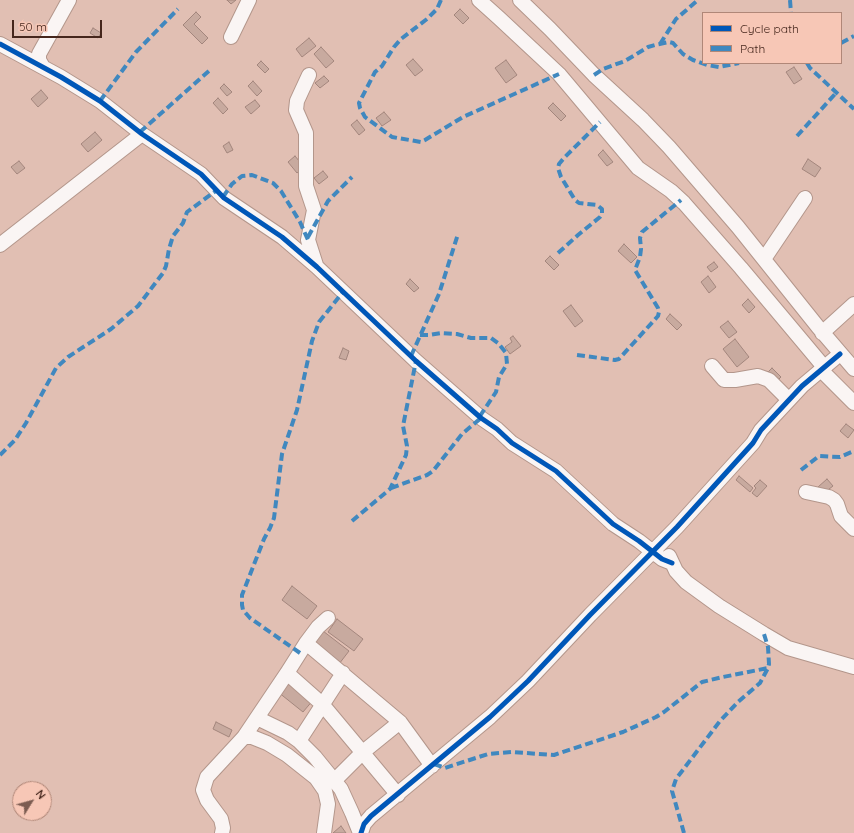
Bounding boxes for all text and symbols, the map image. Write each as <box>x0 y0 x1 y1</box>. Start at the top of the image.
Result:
scale bar <box>14 12 104 38</box>
legend <box>702 12 842 64</box>
text: 50 m <box>19 19 47 34</box>
text: Cycle path <box>740 21 799 36</box>
text: Path <box>740 41 765 56</box>
north arrow <box>12 781 52 821</box>
text: N <box>33 787 49 802</box>

